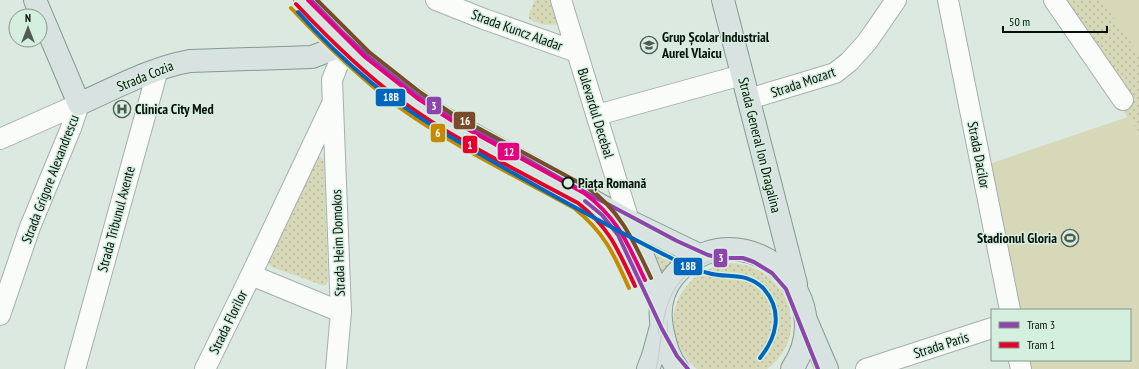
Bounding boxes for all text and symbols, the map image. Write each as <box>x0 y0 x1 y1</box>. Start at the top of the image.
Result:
street label: Strada Kuncz Aladar <box>469 5 565 55</box>
north arrow <box>8 8 48 48</box>
scale bar <box>1003 8 1107 34</box>
text: N <box>25 11 31 25</box>
text: 50 m <box>1009 14 1030 29</box>
place label: Grup Școlar Industrial Aurel Vlaicu <box>661 28 770 62</box>
school or university icon: Grup Școlar Industrial Aurel Vlaicu <box>639 35 659 55</box>
street label: Strada Cozia <box>114 57 176 95</box>
street label: Strada Mozart <box>768 62 838 101</box>
street label: Bulevardul Decebal <box>574 66 618 161</box>
street label: Strada General Ion Dragalina <box>734 75 786 215</box>
line badge: 18B <box>375 88 406 107</box>
text: 18B <box>383 90 400 104</box>
line badge: 3 <box>426 96 442 115</box>
hospital icon: Clinica City Med <box>112 99 132 119</box>
text: 3 <box>431 99 437 113</box>
place label: Clinica City Med <box>135 100 214 118</box>
line badge: 16 <box>453 111 476 130</box>
street label: Strada Grigore Alexandrescu <box>17 112 83 246</box>
text: 16 <box>460 114 470 128</box>
street label: Strada Dacilor <box>964 120 994 190</box>
line badge: 6 <box>430 123 446 143</box>
text: 6 <box>435 126 441 140</box>
line badge: 1 <box>462 135 478 154</box>
text: 1 <box>467 138 473 152</box>
line badge: 12 <box>497 142 520 161</box>
text: 12 <box>504 145 514 159</box>
street label: Strada Tribunul Axente <box>93 164 139 274</box>
place label: Piața Romană <box>578 174 646 192</box>
marker: Piața Romană <box>561 176 575 190</box>
street label: Strada Heim Domokos <box>327 189 349 297</box>
sports icon: Stadionul Gloria <box>1060 228 1080 248</box>
place label: Stadionul Gloria <box>977 229 1057 247</box>
line badge: 3 <box>713 248 728 268</box>
text: 3 <box>718 251 724 265</box>
line badge: 18B <box>673 257 703 276</box>
text: 18B <box>680 259 697 273</box>
street label: Strada Florilor <box>205 287 251 357</box>
legend <box>991 309 1131 361</box>
text: Tram 3 <box>1027 317 1055 332</box>
street label: Strada Paris <box>911 328 971 362</box>
text: Tram 1 <box>1027 337 1055 352</box>

